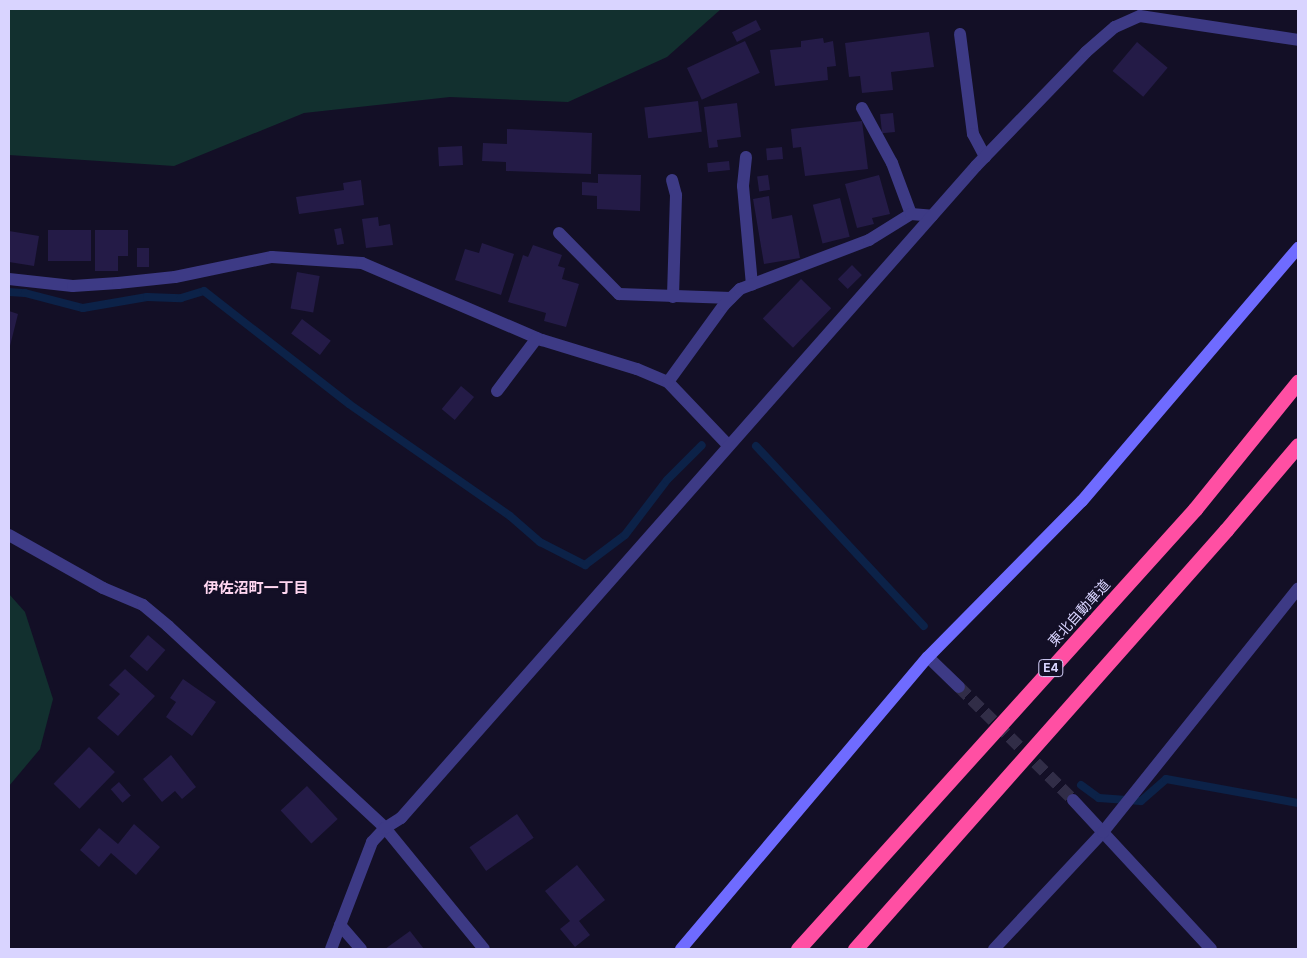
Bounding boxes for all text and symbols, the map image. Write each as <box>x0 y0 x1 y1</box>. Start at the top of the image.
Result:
street label: 東北自動車道 <box>1045 576 1113 650</box>
district label: 伊佐沼町一丁目 <box>204 579 308 597</box>
road number: E4 <box>1037 658 1065 678</box>

